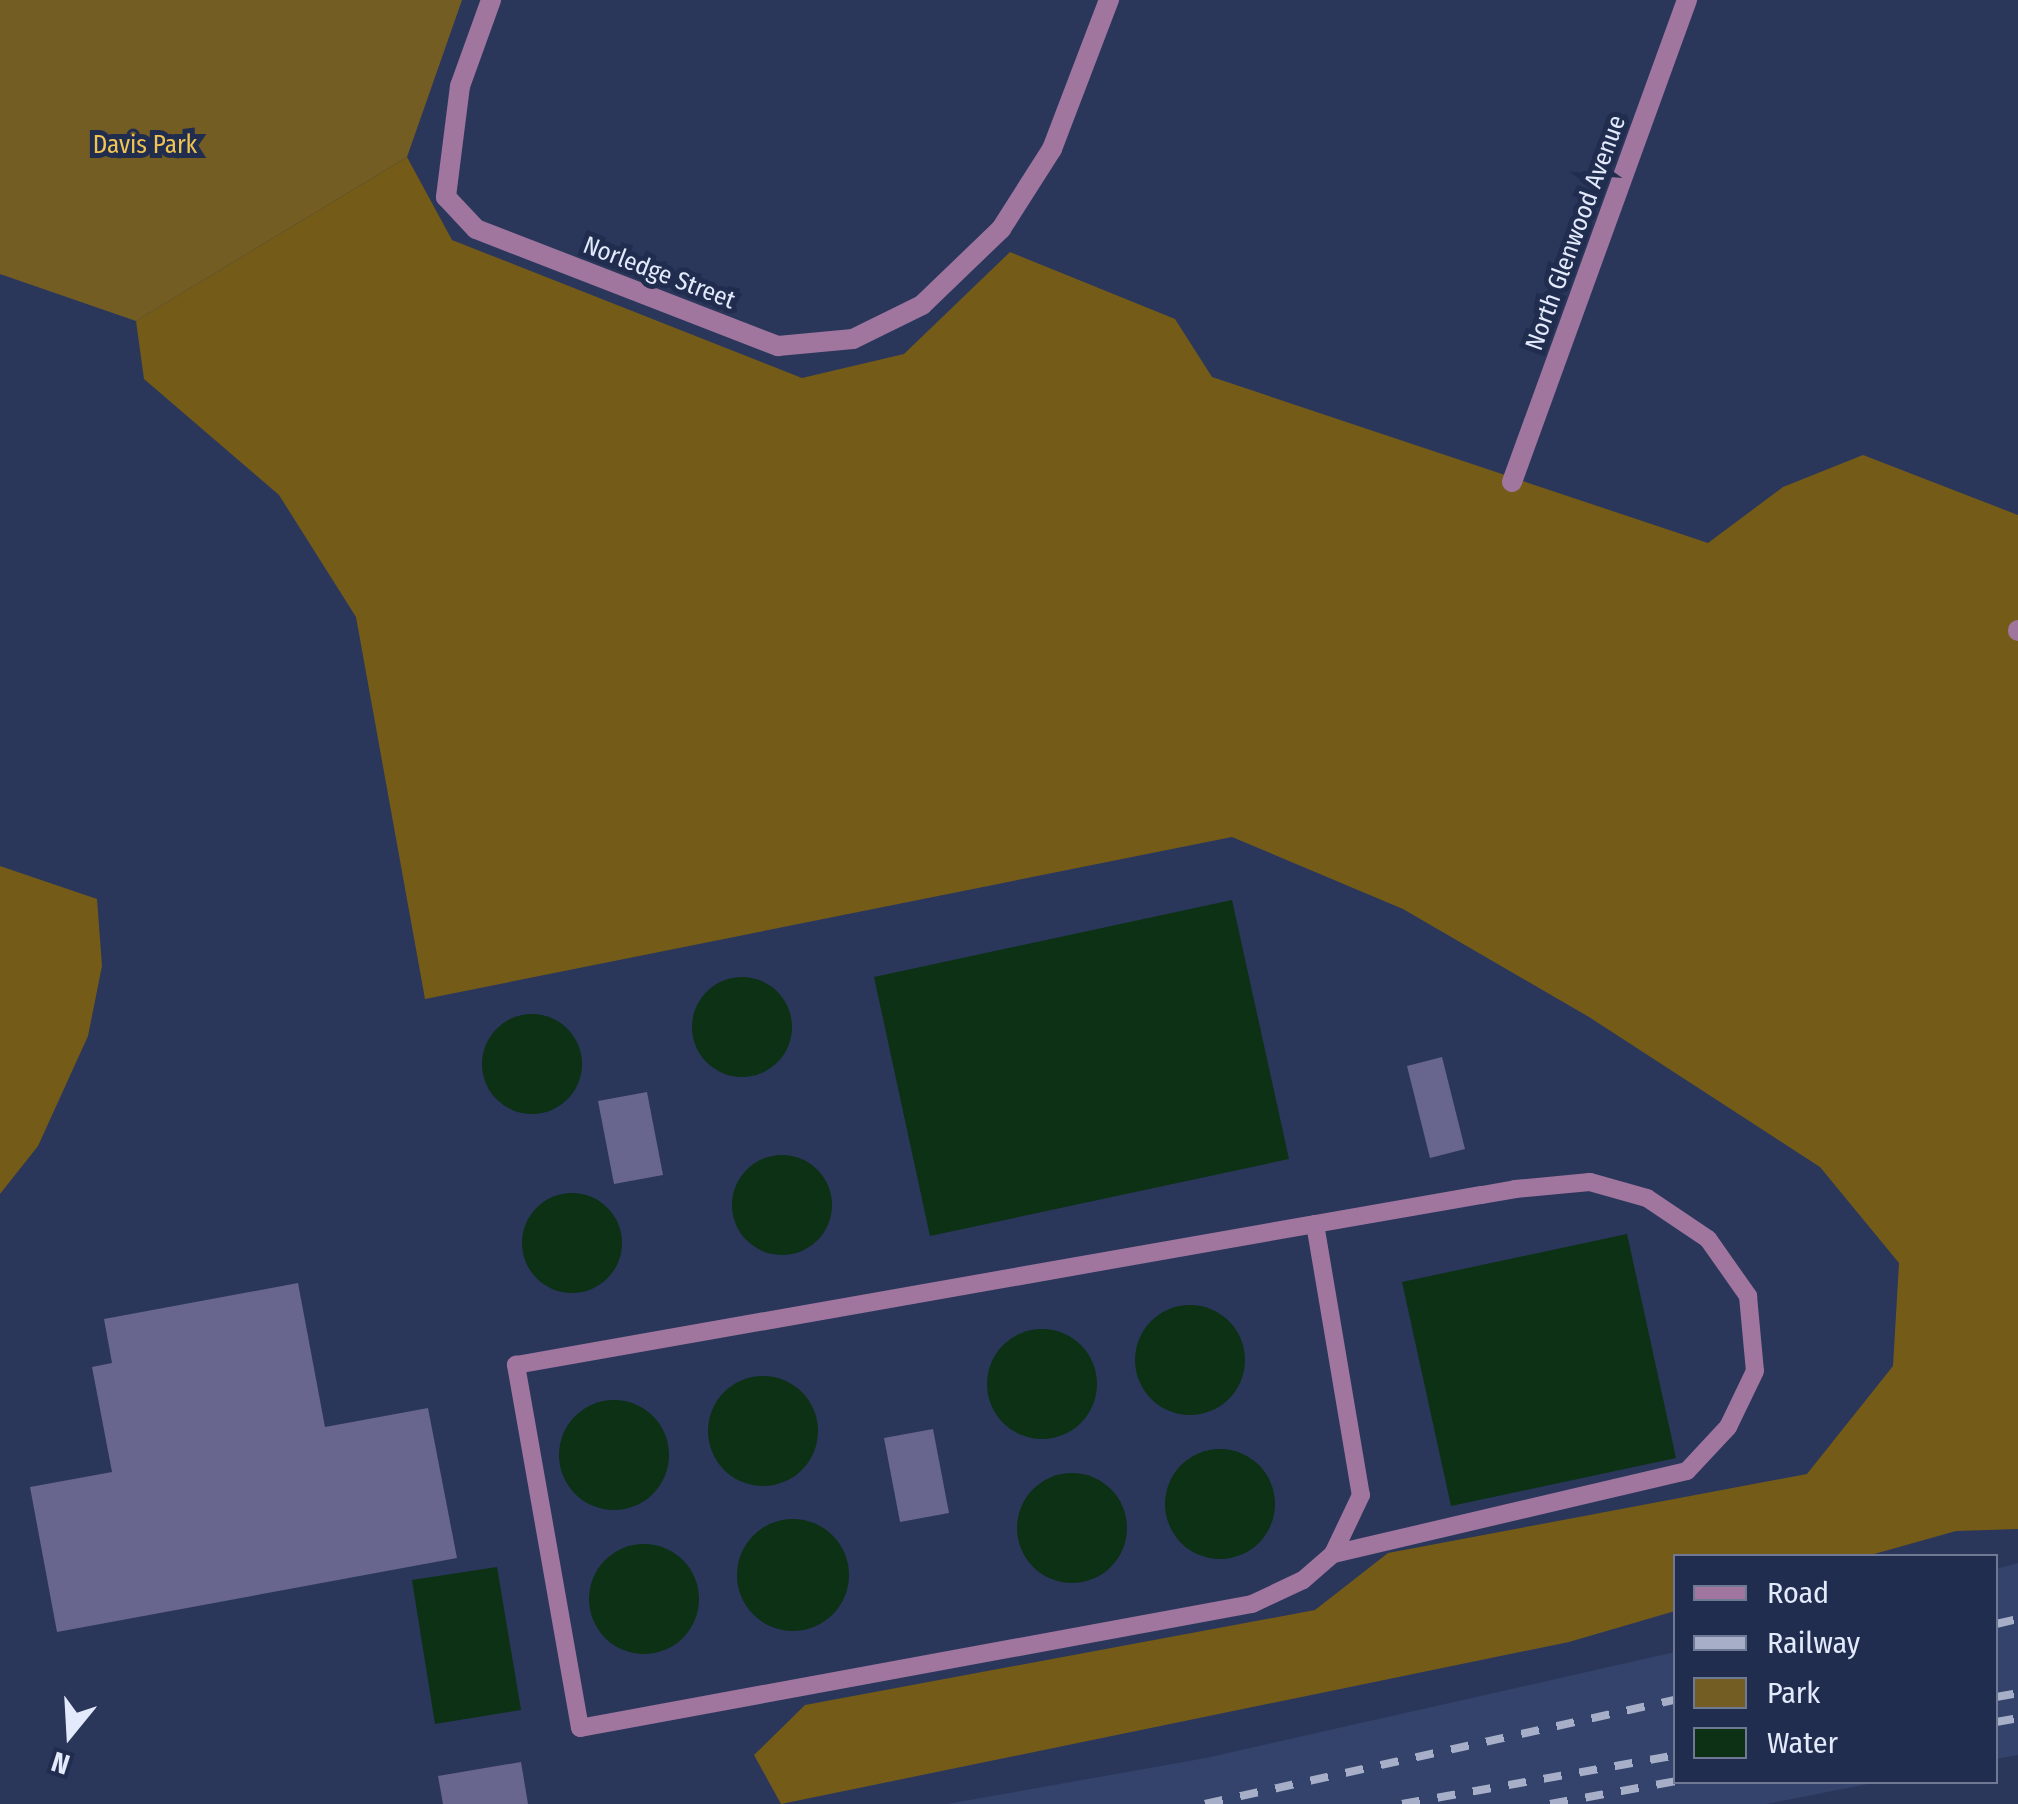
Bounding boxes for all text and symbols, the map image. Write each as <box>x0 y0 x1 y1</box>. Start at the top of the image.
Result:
street label: North Glenwood Avenue <box>1520 112 1632 354</box>
park label: Davis Park <box>93 130 197 160</box>
street label: Norledge Street <box>579 230 739 316</box>
legend <box>1673 1554 1998 1784</box>
text: Road <box>1767 1575 1829 1611</box>
text: Railway <box>1767 1625 1860 1661</box>
text: Park <box>1767 1675 1820 1711</box>
north arrow <box>20 1684 120 1784</box>
text: Water <box>1767 1725 1838 1761</box>
text: N <box>47 1745 74 1781</box>

